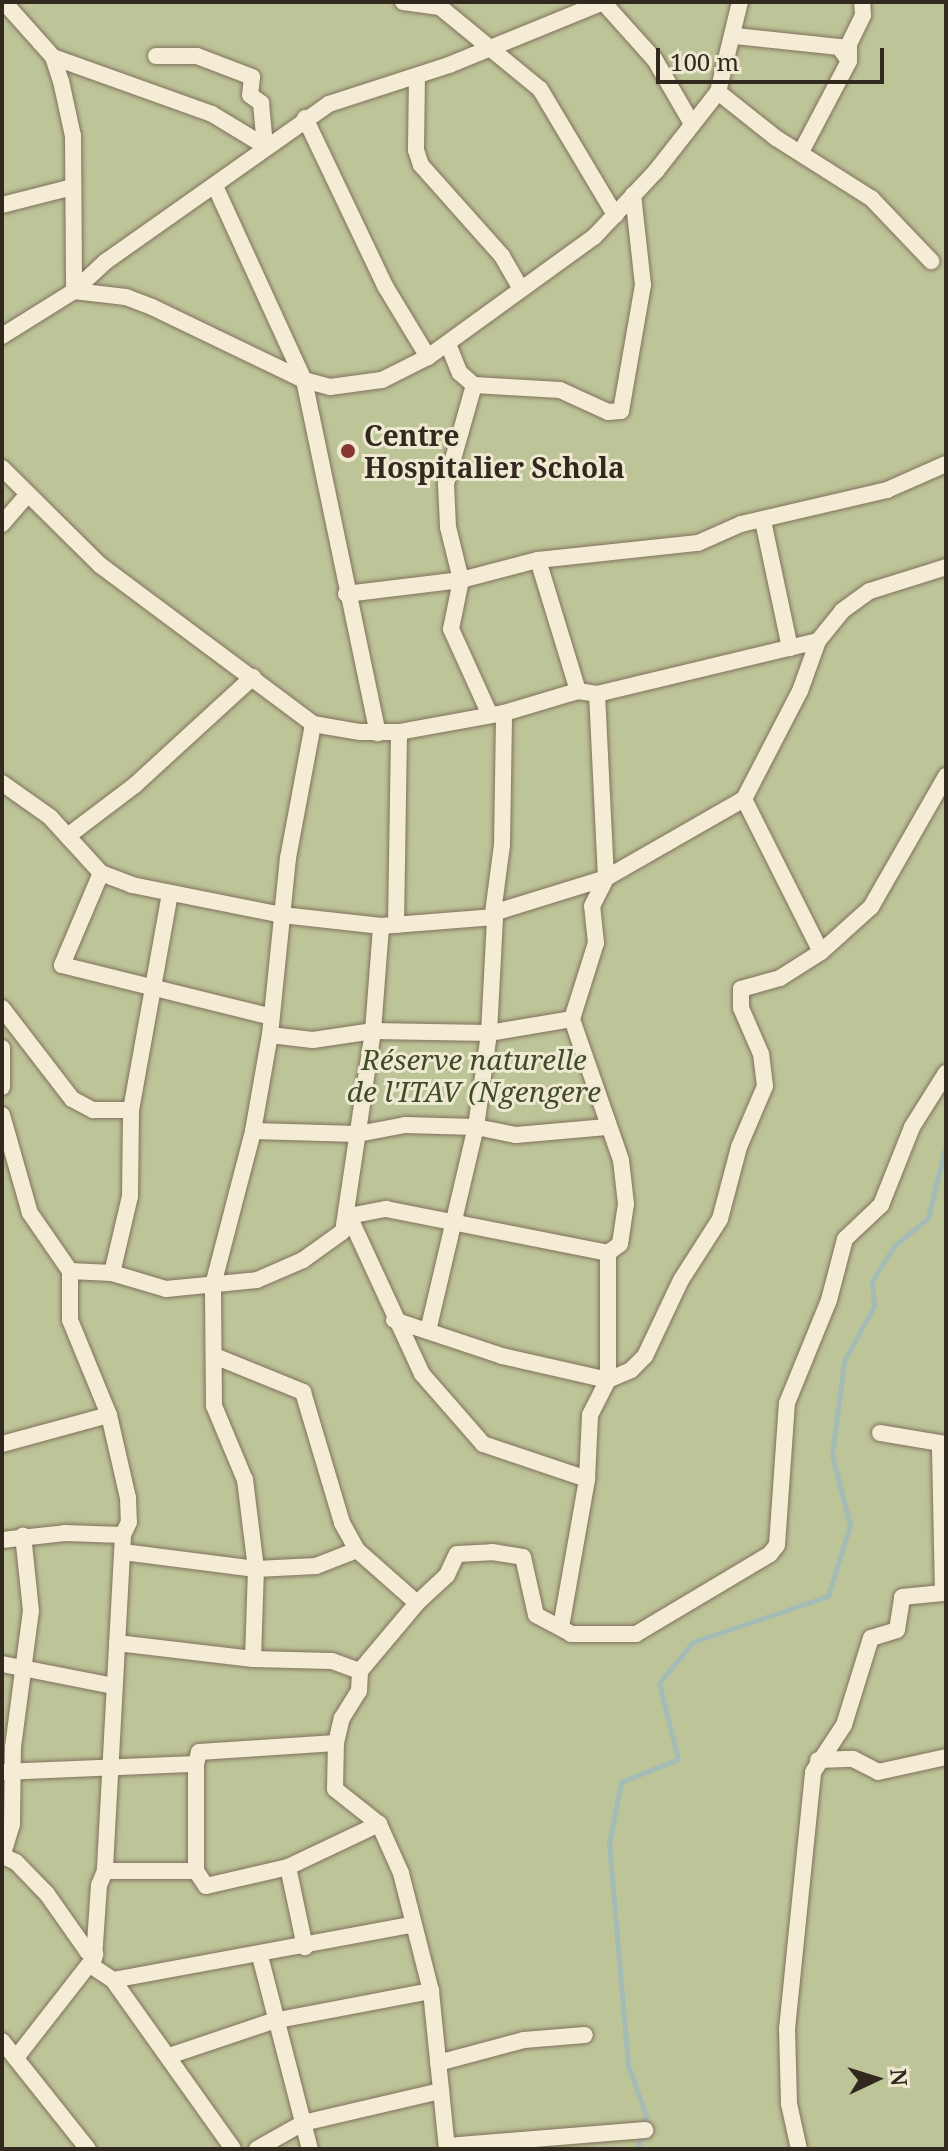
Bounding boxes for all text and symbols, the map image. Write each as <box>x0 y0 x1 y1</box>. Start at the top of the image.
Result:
scale bar <box>660 32 888 82</box>
text: 100 m <box>670 45 739 78</box>
place label: Centre Hospitalier Schola <box>364 418 625 484</box>
marker: Centre Hospitalier Schola <box>339 442 357 460</box>
park label: Réserve naturelle de l'ITAV (Ngengere <box>347 1042 601 1108</box>
north arrow <box>836 2039 916 2119</box>
text: N <box>884 2068 916 2087</box>

